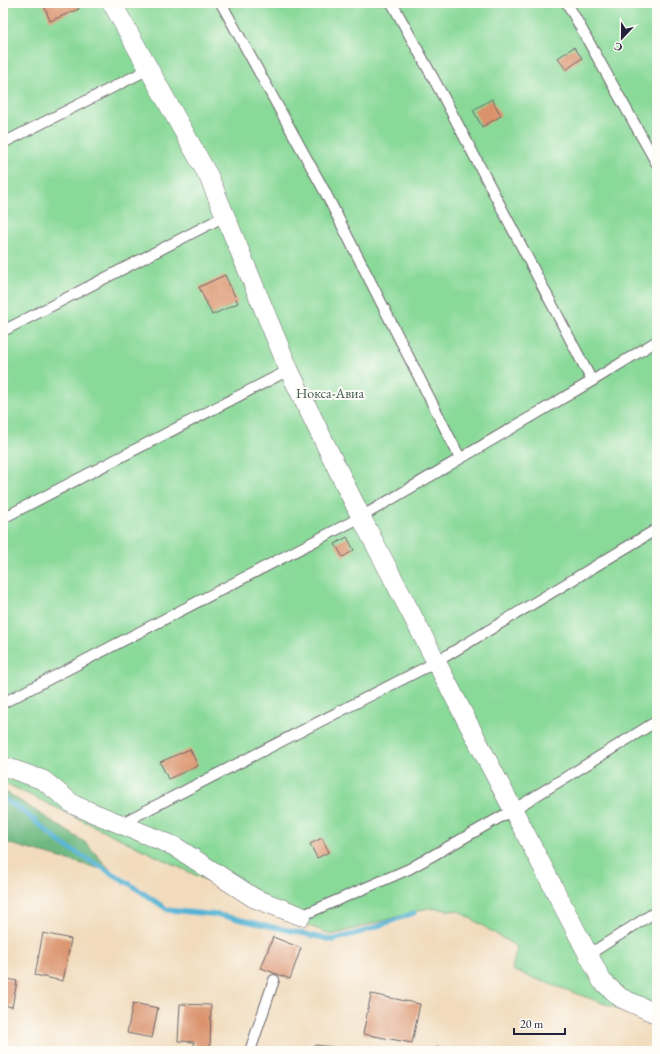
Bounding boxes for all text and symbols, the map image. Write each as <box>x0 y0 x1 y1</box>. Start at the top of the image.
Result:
north arrow <box>602 18 642 58</box>
text: С <box>612 39 624 55</box>
park label: Нокса-Авиа <box>296 384 365 402</box>
scale bar <box>514 1010 565 1036</box>
text: 20 m <box>520 1016 544 1032</box>

